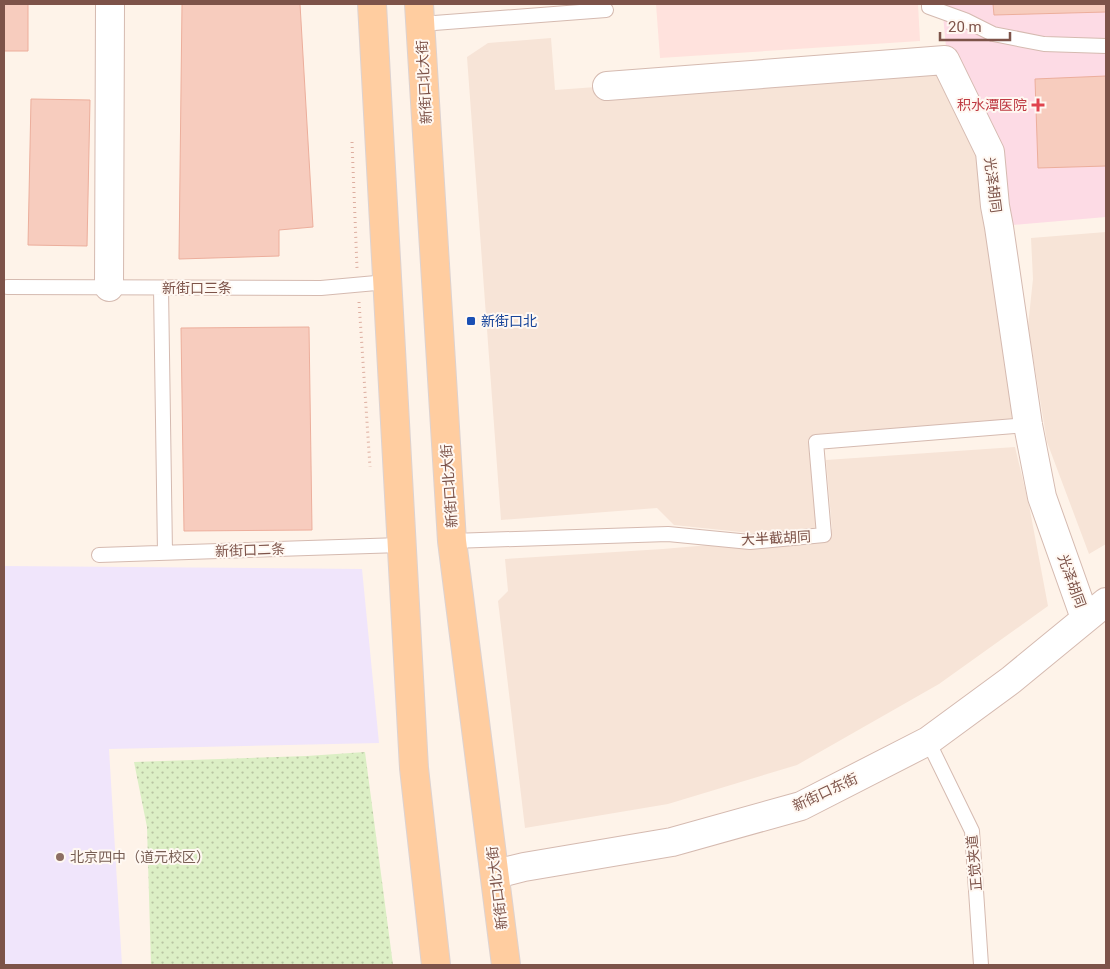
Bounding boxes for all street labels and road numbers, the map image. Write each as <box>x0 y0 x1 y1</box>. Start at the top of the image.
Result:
street label: 新街口北大街 <box>414 40 434 124</box>
street label: 光泽胡同 <box>982 156 1004 214</box>
street label: 新街口三条 <box>162 280 232 296</box>
street label: 新街口北大街 <box>438 444 460 528</box>
street label: 大半截胡同 <box>741 528 811 548</box>
street label: 新街口二条 <box>215 541 285 559</box>
street label: 光泽胡同 <box>1055 552 1089 610</box>
street label: 新街口东街 <box>790 770 860 814</box>
street label: 正觉夹道 <box>964 834 984 892</box>
street label: 新街口北大街 <box>484 845 510 931</box>

